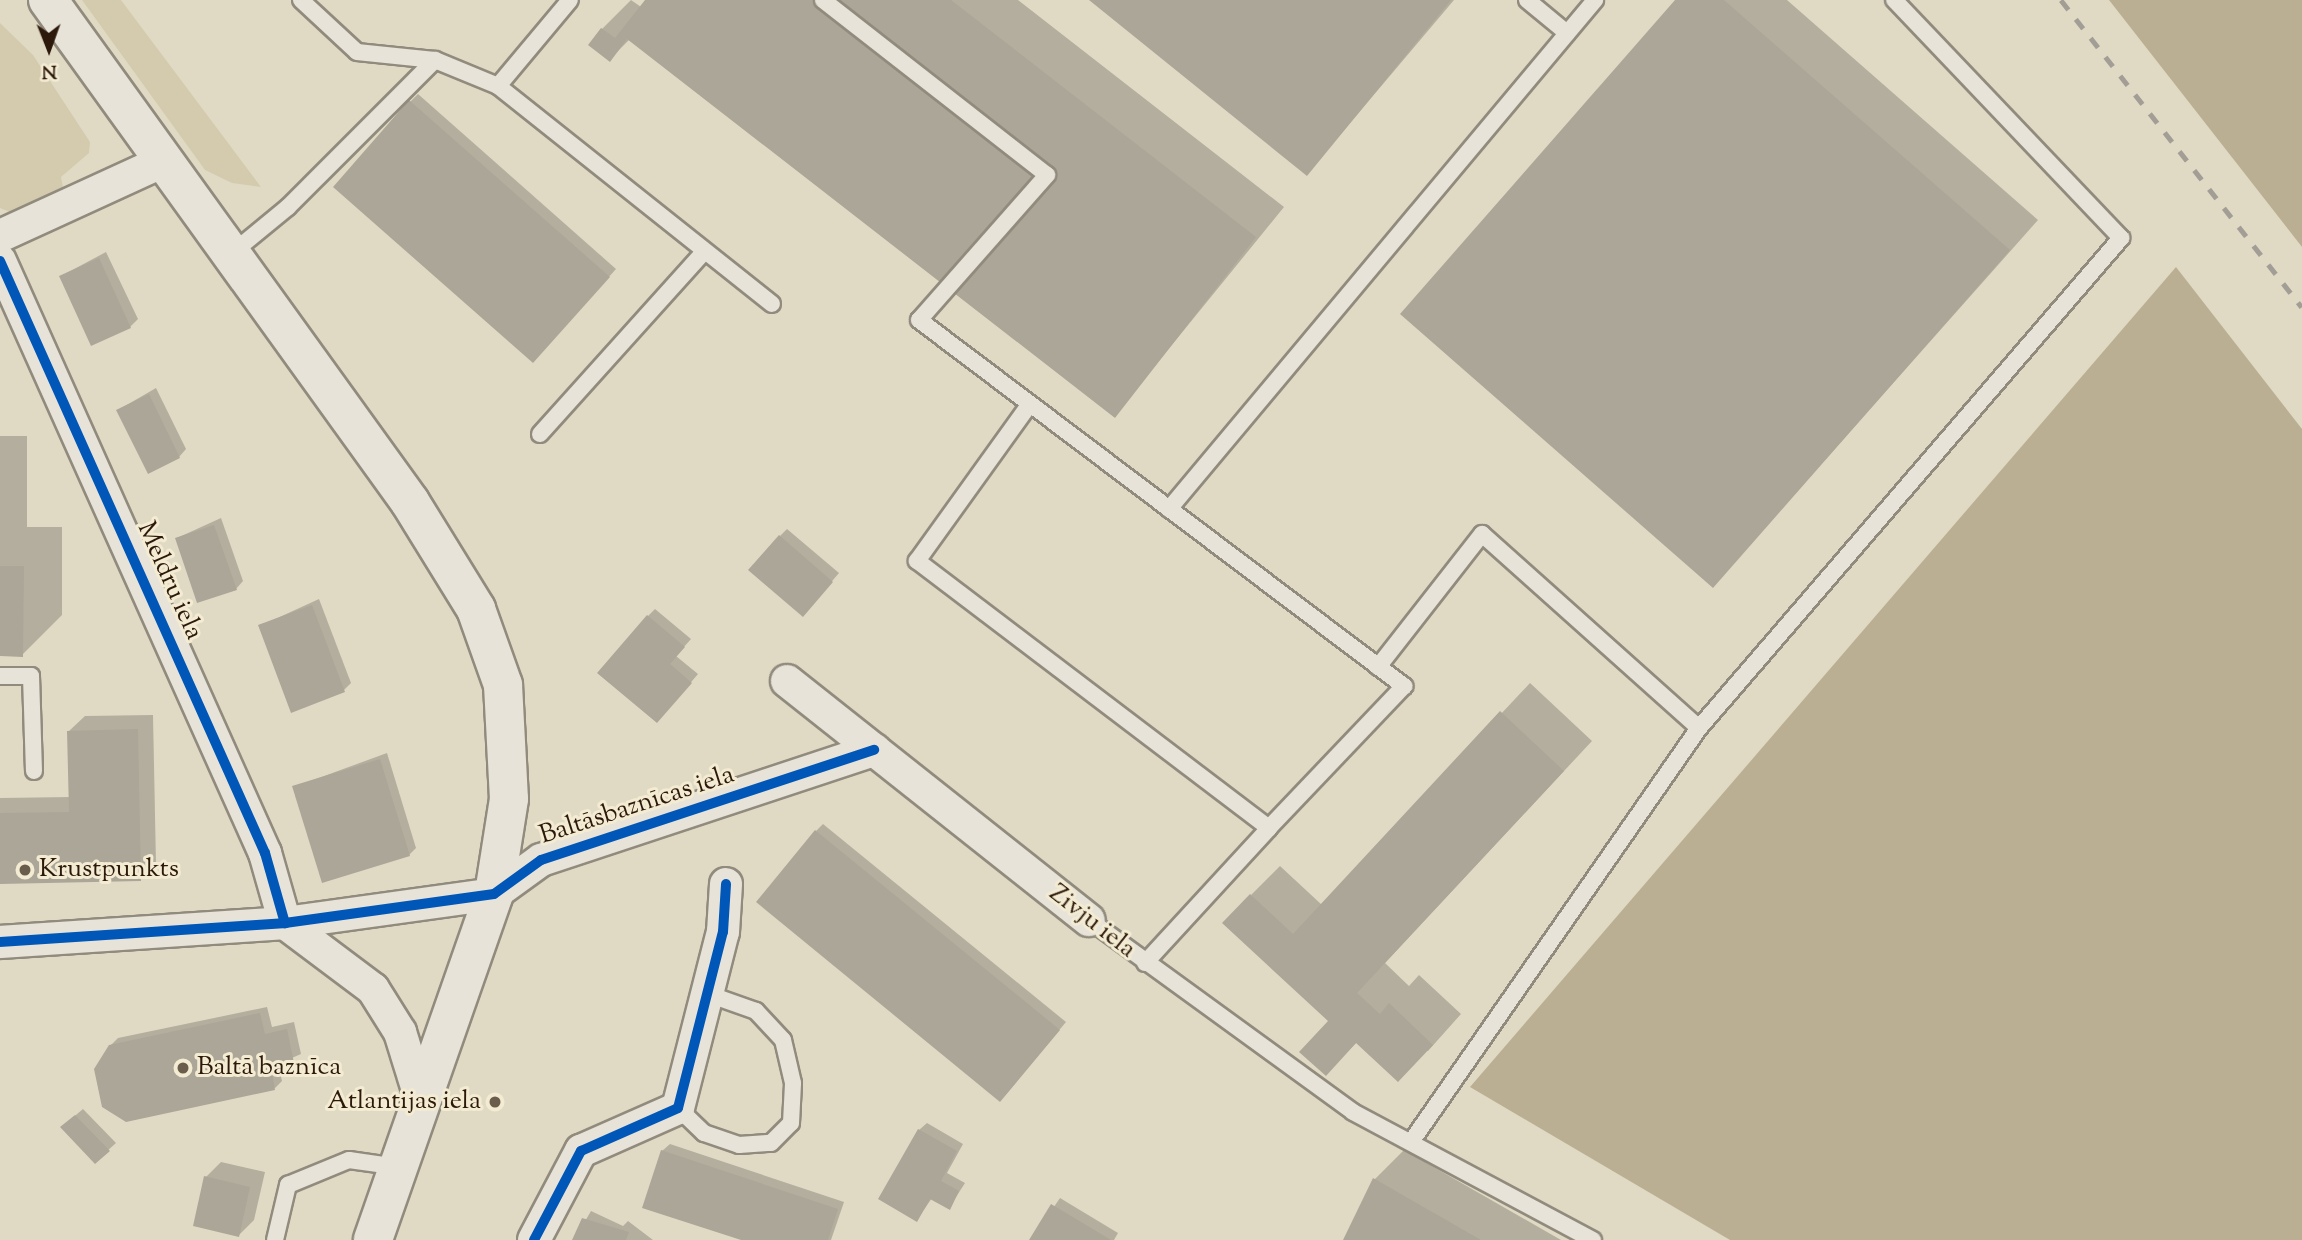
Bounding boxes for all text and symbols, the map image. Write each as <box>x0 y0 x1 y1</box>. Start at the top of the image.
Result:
north arrow <box>14 14 84 84</box>
text: N <box>42 57 57 84</box>
street label: Meldru iela <box>129 517 209 645</box>
street label: Baltāsbaznīcas iela <box>536 760 738 852</box>
place label: Krustpunkts <box>39 854 179 886</box>
marker: Krustpunkts <box>17 862 33 878</box>
street label: Zivju iela <box>1042 878 1142 966</box>
place label: Baltā baznīca <box>197 1052 341 1084</box>
marker: Baltā baznīca <box>175 1060 191 1076</box>
place label: Atlantijas iela <box>327 1086 481 1118</box>
marker: Atlantijas iela <box>487 1094 503 1110</box>

